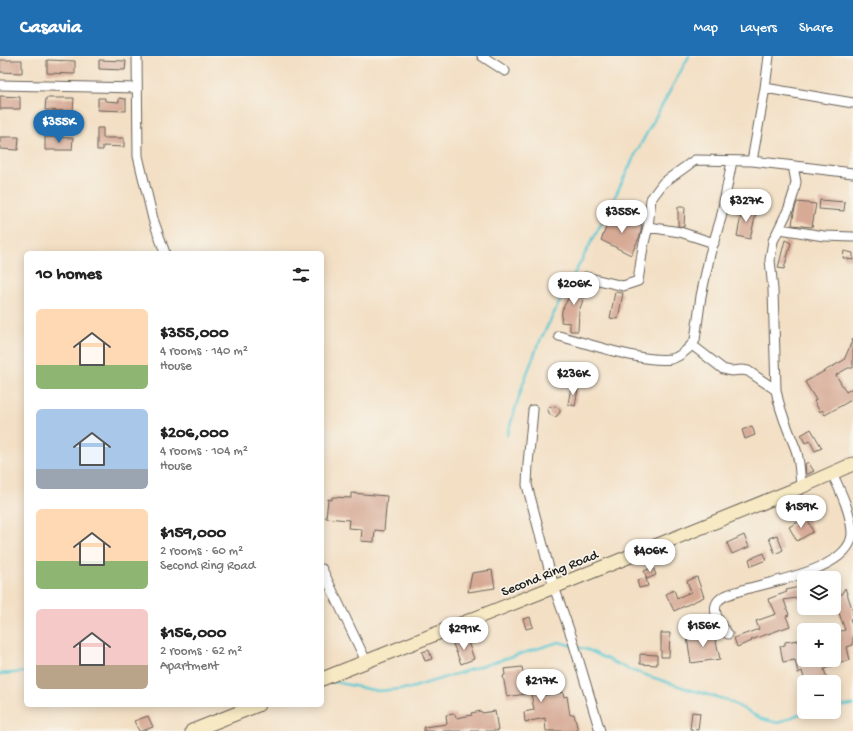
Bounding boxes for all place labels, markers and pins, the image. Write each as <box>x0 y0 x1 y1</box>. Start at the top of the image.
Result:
pin: $355K <box>31 110 87 144</box>
pin: $327K <box>718 189 774 223</box>
pin: $355K <box>594 200 650 234</box>
pin: $206K <box>546 272 602 306</box>
pin: $236K <box>545 362 601 396</box>
pin: $159K <box>773 495 829 529</box>
pin: $406K <box>622 539 678 573</box>
pin: $156K <box>675 614 731 648</box>
pin: $291K <box>436 617 492 651</box>
pin: $217K <box>513 669 569 703</box>

